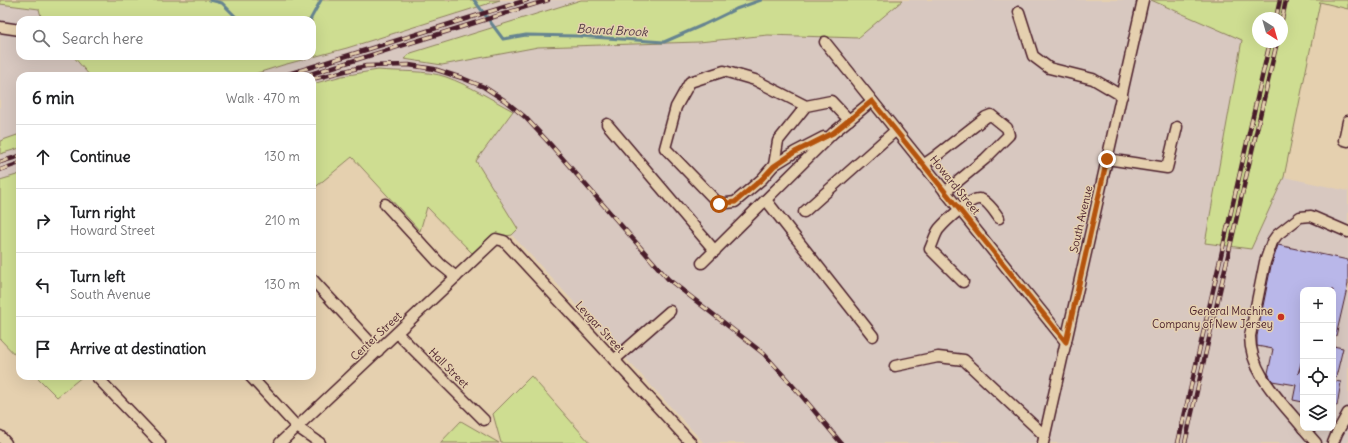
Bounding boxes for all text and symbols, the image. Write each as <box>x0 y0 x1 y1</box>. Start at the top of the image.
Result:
north arrow <box>1252 12 1288 48</box>
search box <box>16 16 316 60</box>
water label: Bound Brook <box>576 21 649 39</box>
icon: search <box>30 27 52 49</box>
text: Search here <box>62 29 143 48</box>
text: 6 min <box>32 87 74 109</box>
text: Walk · 470 m <box>226 90 300 107</box>
icon: ahead <box>32 146 54 168</box>
text: Continue <box>70 147 131 166</box>
text: 130 m <box>264 148 300 165</box>
route end <box>1098 150 1116 168</box>
street label: Howard Street <box>927 153 983 218</box>
street label: South Avenue <box>1067 184 1096 254</box>
route start <box>710 195 728 213</box>
text: Turn right <box>70 203 135 222</box>
icon: right <box>32 210 54 232</box>
text: 210 m <box>265 212 300 229</box>
text: Howard Street <box>70 222 155 239</box>
text: Turn left <box>70 267 125 286</box>
icon: left <box>32 274 54 296</box>
text: 130 m <box>264 276 300 293</box>
text: South Avenue <box>70 286 151 303</box>
map controls <box>1300 287 1336 431</box>
button: + <box>1300 287 1336 323</box>
street label: Levgar Street <box>572 298 628 356</box>
place label: General Machine Company of New Jersey <box>1152 304 1273 331</box>
street label: Center Street <box>347 308 405 363</box>
marker: General Machine Company of New Jersey <box>1276 312 1286 322</box>
button: − <box>1300 323 1336 359</box>
icon: arrive <box>32 338 54 360</box>
text: Arrive at destination <box>70 339 206 358</box>
street label: Hall Street <box>426 345 472 391</box>
button: locate <box>1300 359 1336 395</box>
button: layers <box>1300 395 1336 431</box>

